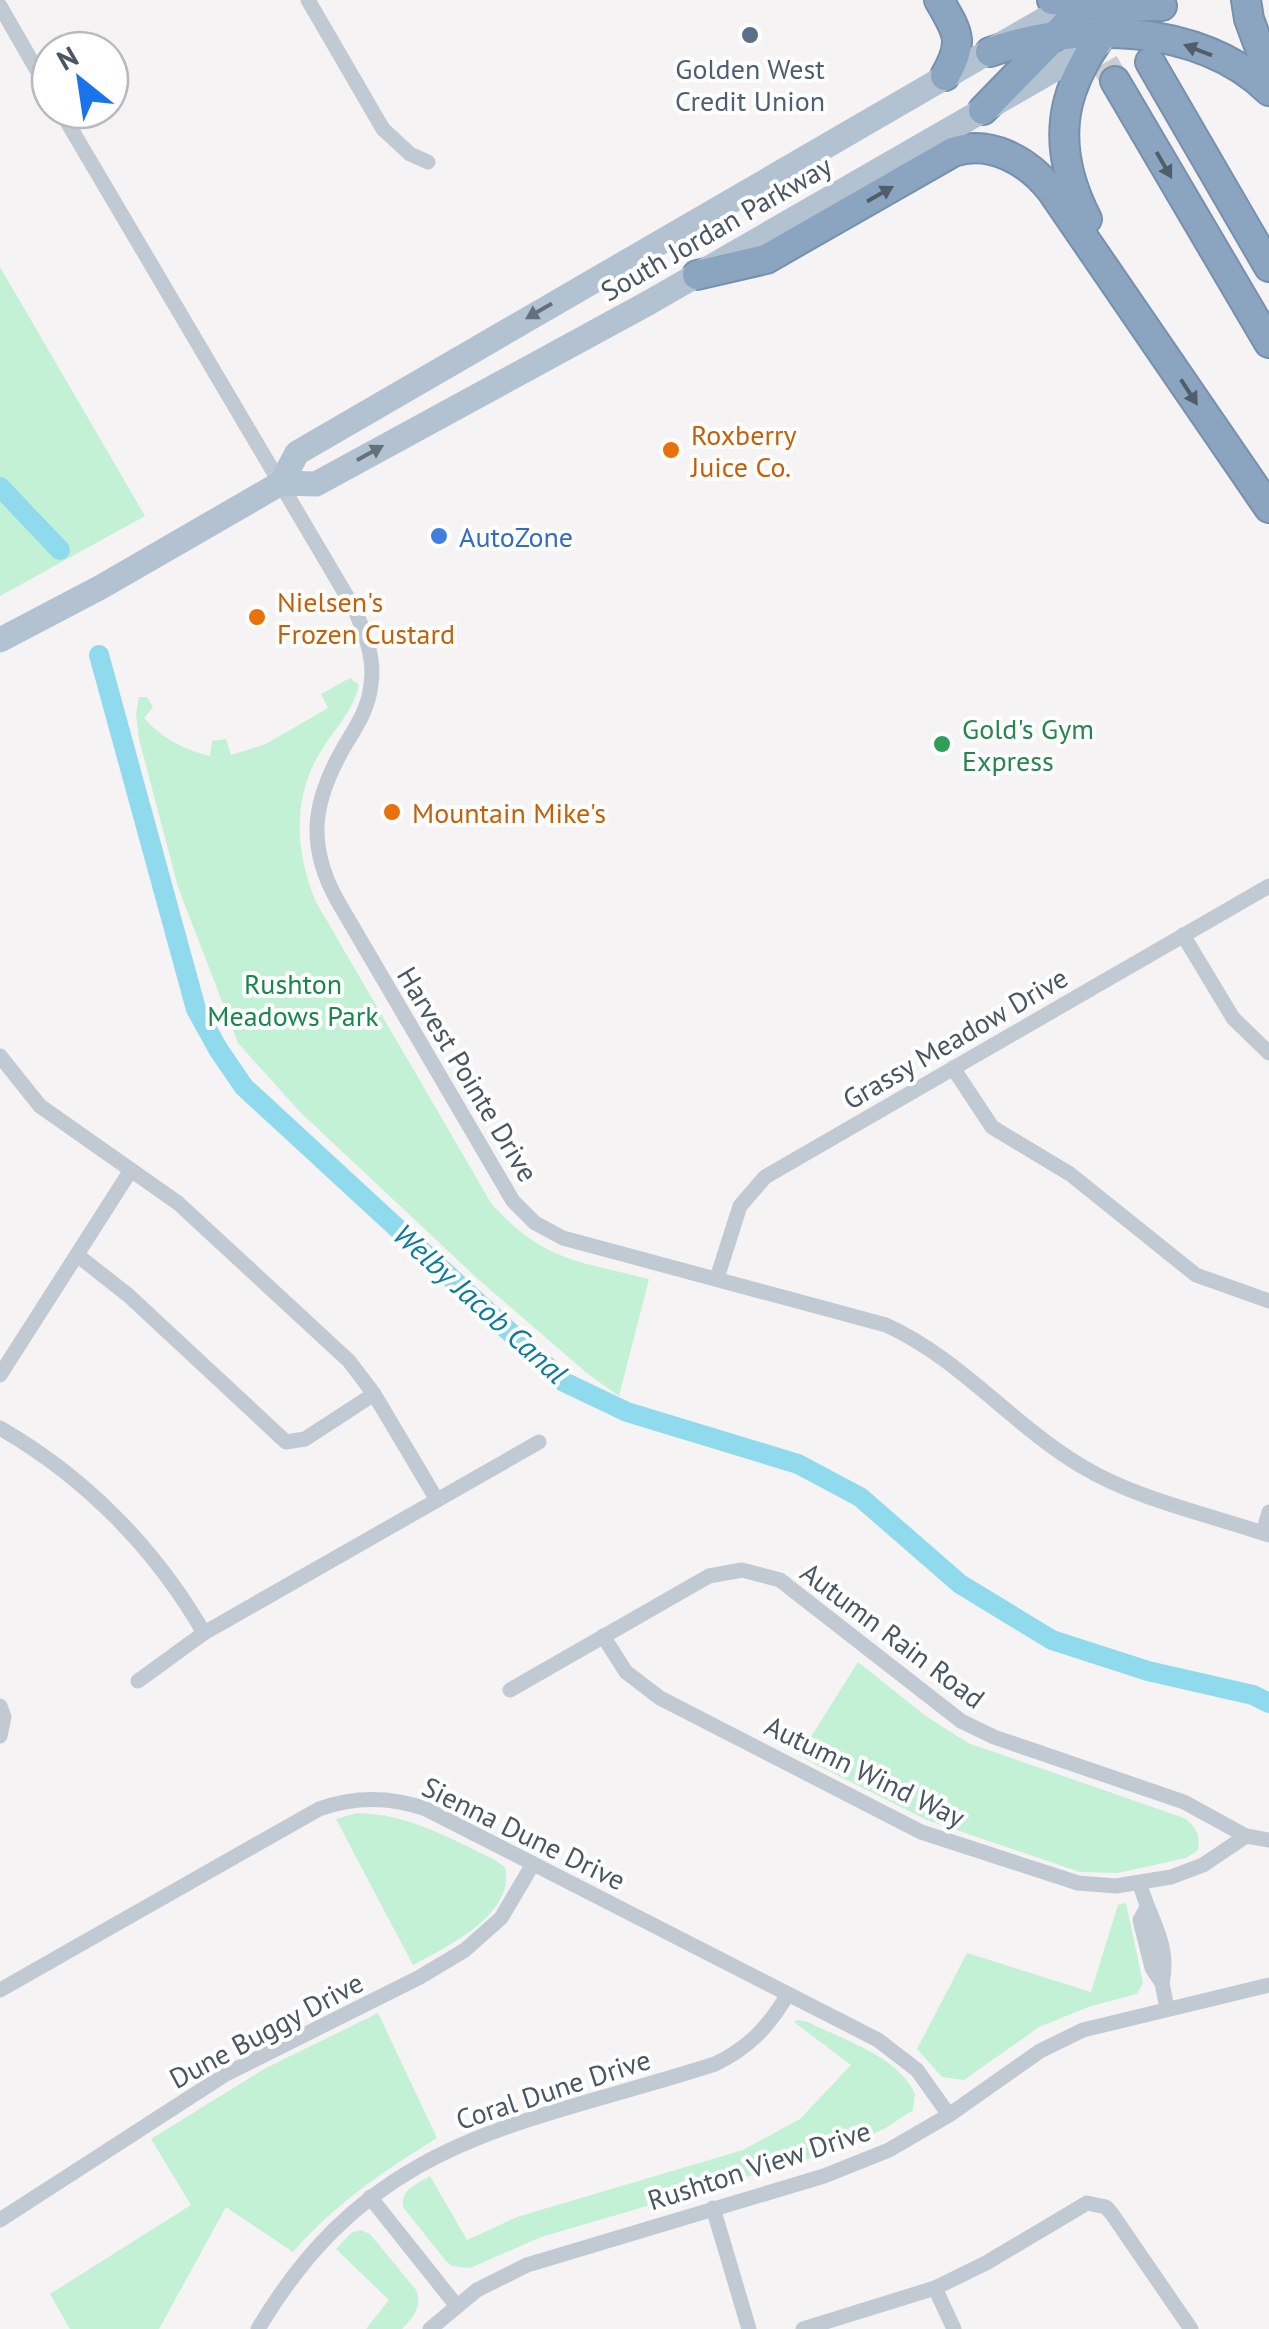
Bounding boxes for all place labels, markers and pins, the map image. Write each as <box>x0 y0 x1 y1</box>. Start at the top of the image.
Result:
marker: Golden West Credit Union <box>739 24 761 46</box>
place label: Golden West Credit Union <box>675 50 825 119</box>
place label: Roxberry Juice Co. <box>690 416 797 485</box>
marker: Roxberry Juice Co. <box>660 439 682 461</box>
place label: AutoZone <box>459 518 573 555</box>
marker: AutoZone <box>428 525 450 547</box>
place label: Nielsen's Frozen Custard <box>277 583 455 652</box>
marker: Nielsen's Frozen Custard <box>246 606 268 628</box>
place label: Gold's Gym Express <box>962 710 1094 779</box>
marker: Gold's Gym Express <box>931 733 953 755</box>
place label: Mountain Mike's <box>412 794 606 831</box>
marker: Mountain Mike's <box>381 801 403 823</box>

